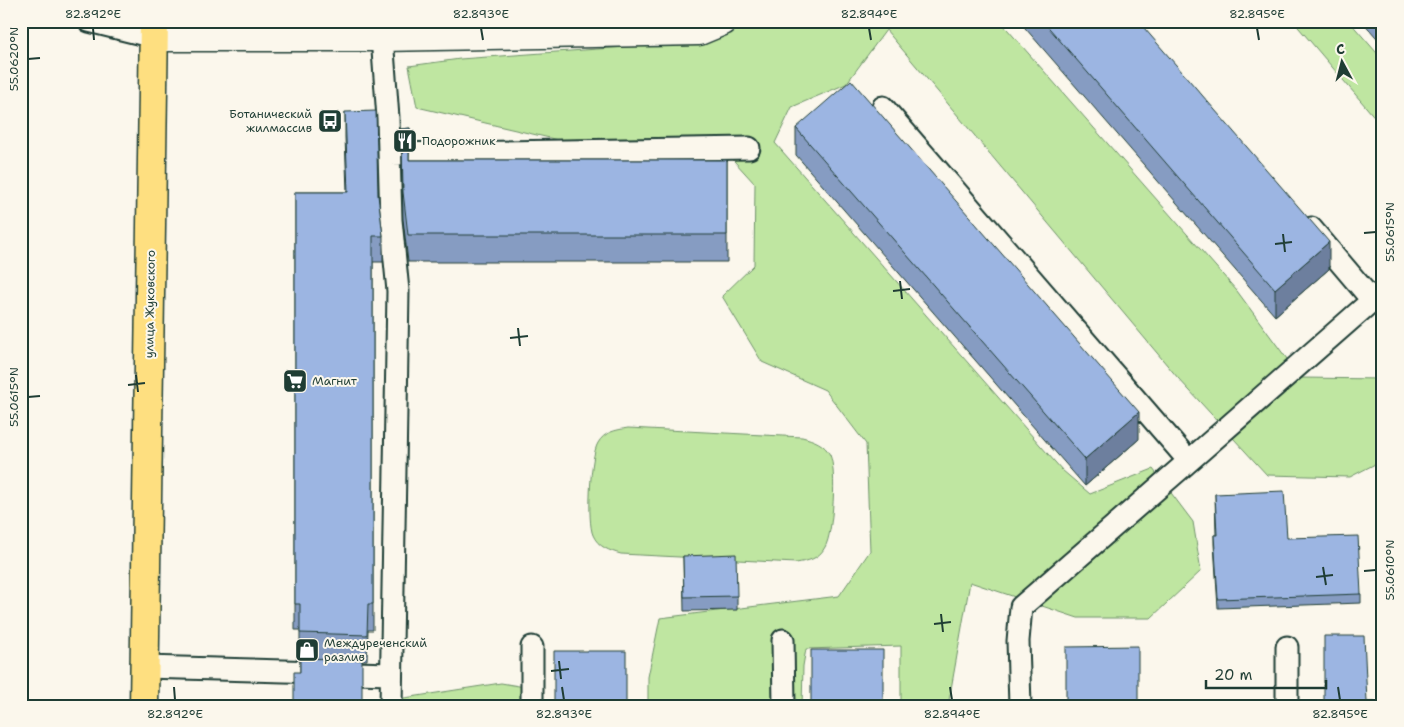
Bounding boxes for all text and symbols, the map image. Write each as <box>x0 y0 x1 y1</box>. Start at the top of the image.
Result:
text: 82.892°E <box>65 6 121 22</box>
text: 82.893°E <box>453 6 509 22</box>
text: 82.894°E <box>841 6 897 22</box>
text: 82.895°E <box>1229 6 1285 22</box>
text: 55.0620°N <box>6 27 22 91</box>
north arrow <box>1316 38 1366 88</box>
text: С <box>1335 40 1346 59</box>
place label: Ботанический жилмассив <box>229 106 312 136</box>
bus stop icon: Ботанический жилмассив <box>317 108 343 134</box>
restaurant icon: Подорожник <box>392 128 418 154</box>
place label: Подорожник <box>422 133 496 149</box>
text: 55.0615°N <box>1382 202 1398 262</box>
street label: улица Жуковского <box>141 250 159 358</box>
text: 55.0615°N <box>6 367 22 427</box>
supermarket icon: Магнит <box>282 368 308 394</box>
place label: Магнит <box>312 373 358 389</box>
text: 55.0610°N <box>1382 540 1398 600</box>
place label: Междуреченский разлив <box>324 635 427 665</box>
shop icon: Междуреченский разлив <box>294 637 320 663</box>
scale bar <box>1206 657 1326 689</box>
text: 20 m <box>1214 665 1253 685</box>
text: 82.892°E <box>147 706 203 722</box>
text: 82.893°E <box>536 706 592 722</box>
text: 82.894°E <box>924 706 980 722</box>
text: 82.895°E <box>1312 706 1368 722</box>

